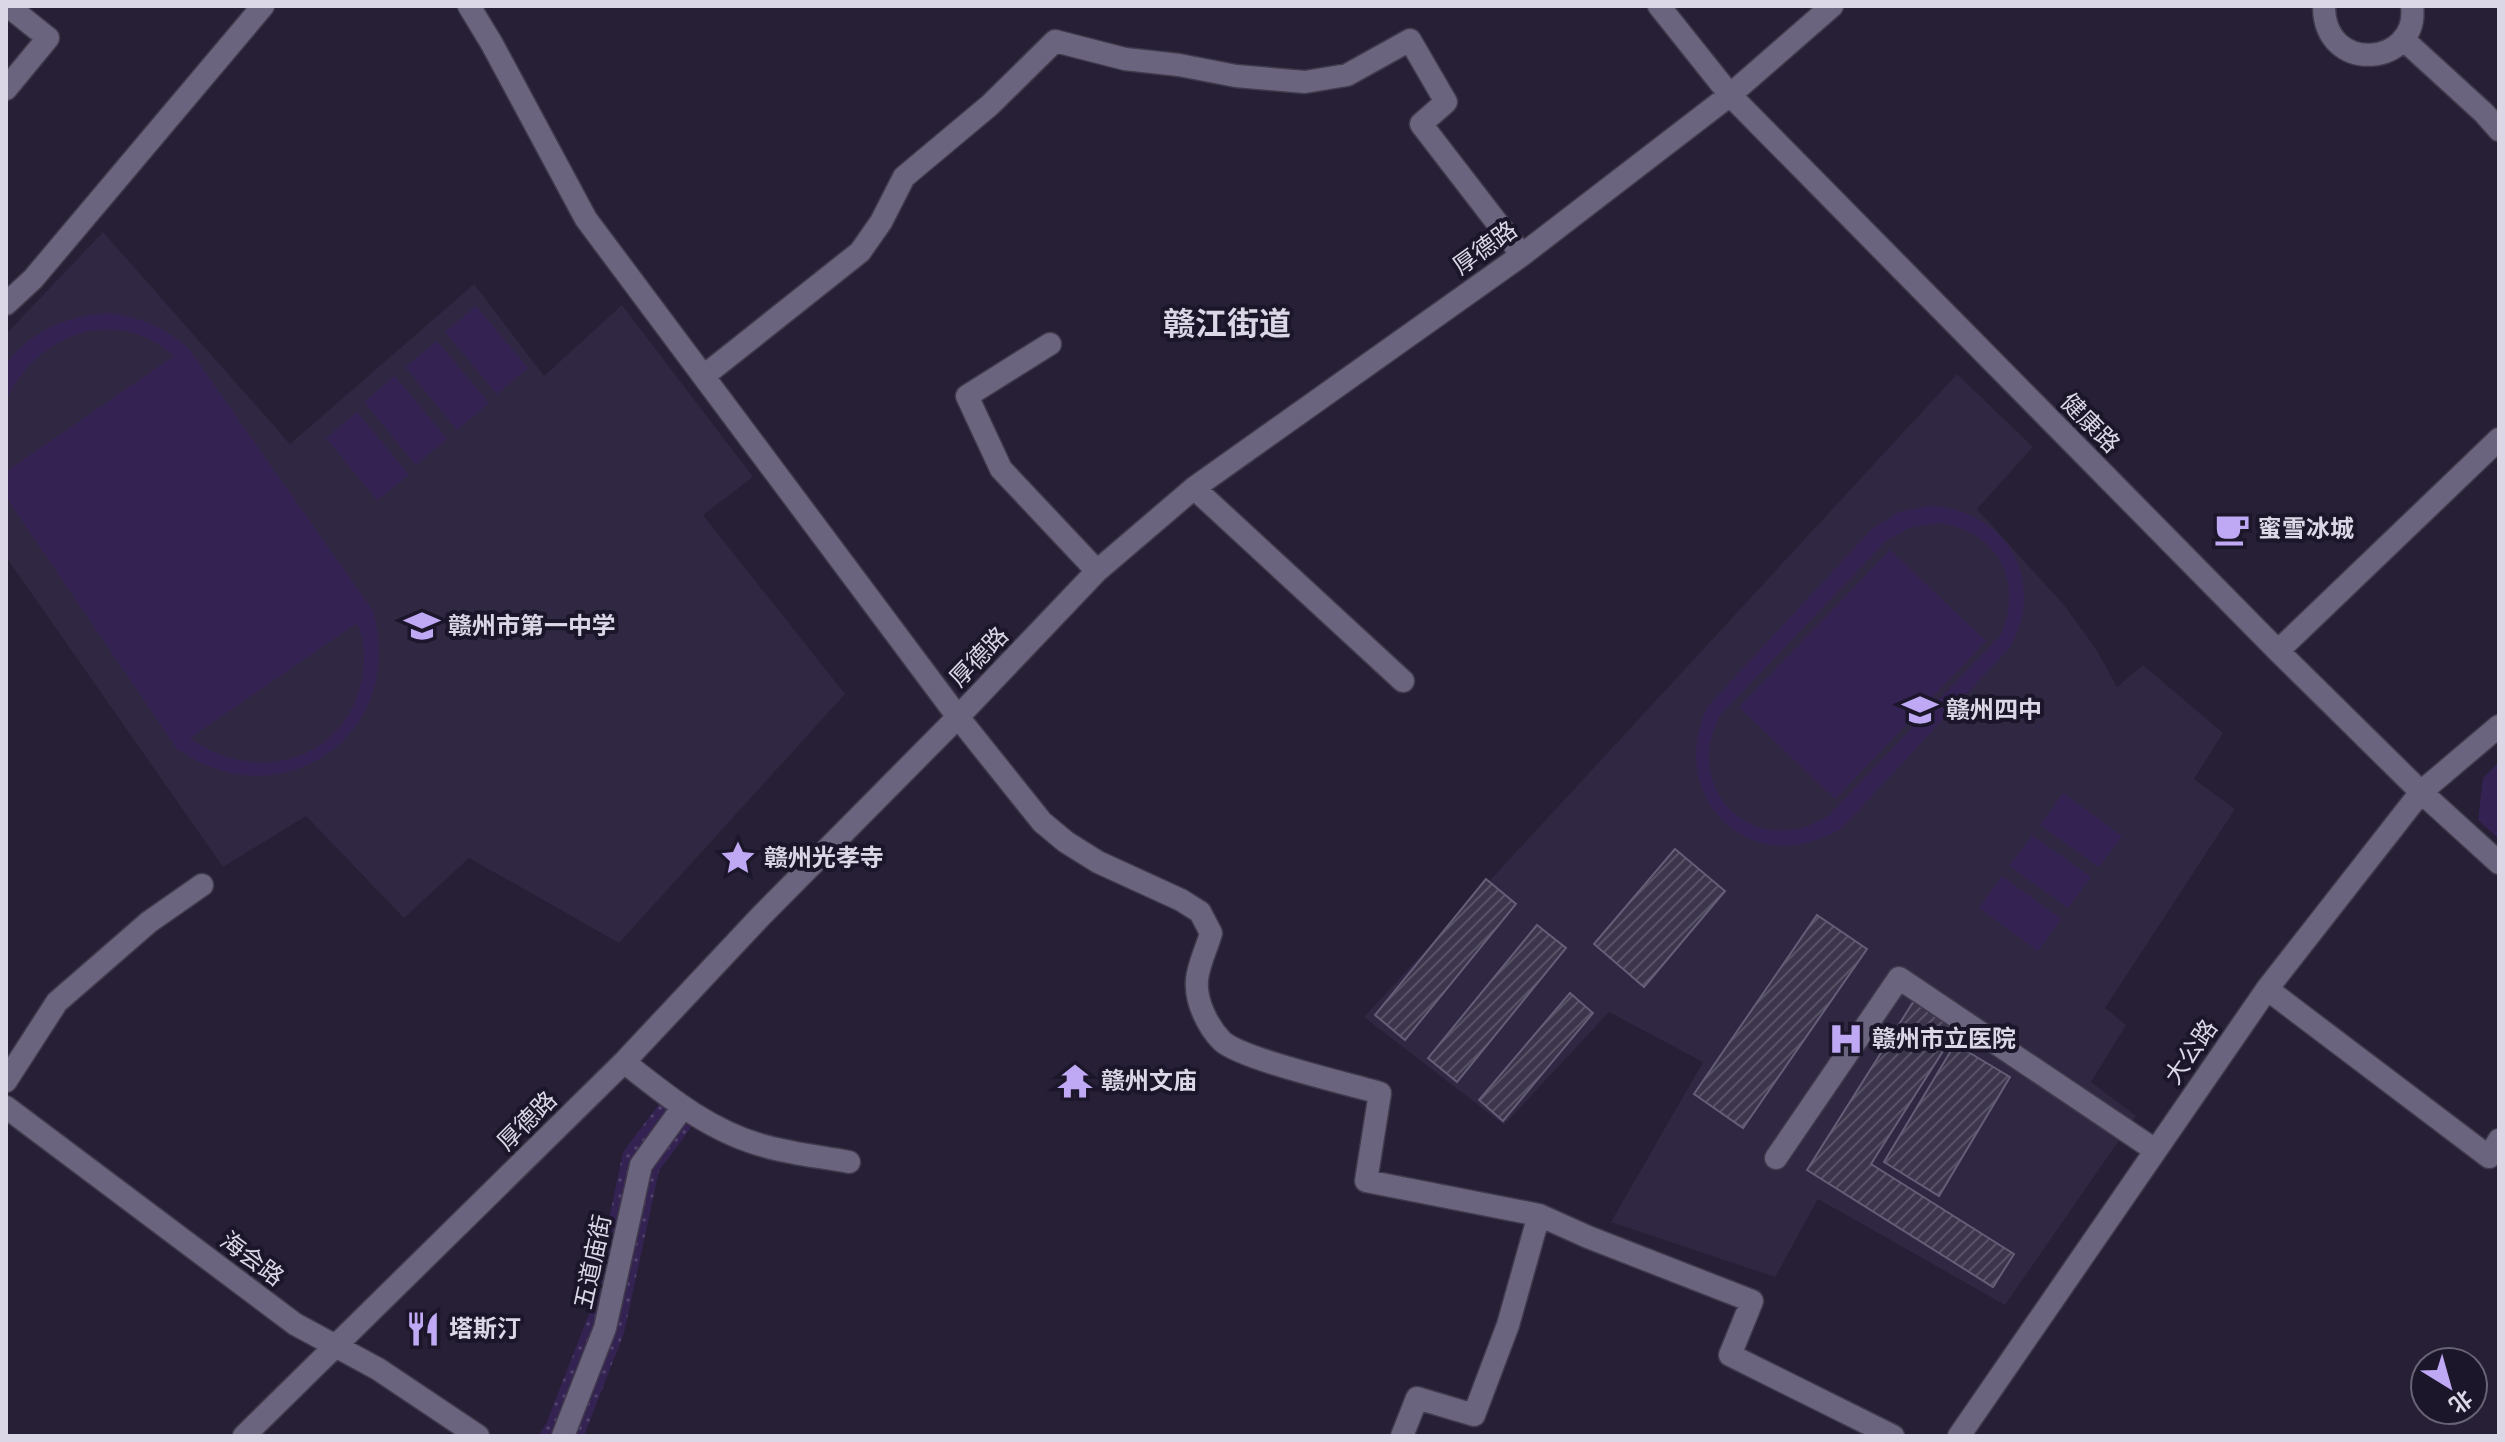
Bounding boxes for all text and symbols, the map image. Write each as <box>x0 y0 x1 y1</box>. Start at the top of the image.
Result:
street label: 厚德路 <box>1446 214 1524 282</box>
district label: 赣江街道 <box>1163 303 1291 346</box>
street label: 健康路 <box>2053 386 2127 460</box>
cafe icon: 蜜雪冰城 <box>2213 510 2251 548</box>
place label: 蜜雪冰城 <box>2258 513 2354 545</box>
school or university icon: 赣州市第一中学 <box>403 607 441 645</box>
place label: 赣州市第一中学 <box>448 610 616 642</box>
street label: 厚德路 <box>942 620 1016 694</box>
school or university icon: 赣州四中 <box>1901 691 1939 729</box>
place label: 赣州四中 <box>1946 694 2042 726</box>
place icon: 赣州光孝寺 <box>719 839 757 877</box>
place label: 赣州光孝寺 <box>764 842 884 874</box>
street label: 大公路 <box>2157 1013 2225 1091</box>
hospital icon: 赣州市立医院 <box>1827 1020 1865 1058</box>
place label: 赣州市立医院 <box>1872 1023 2016 1055</box>
temple icon: 赣州文庙 <box>1056 1062 1094 1100</box>
place label: 赣州文庙 <box>1101 1065 1197 1097</box>
street label: 厚德路 <box>490 1084 564 1158</box>
street label: 五道庙街 <box>567 1212 619 1312</box>
street label: 海会路 <box>214 1225 290 1293</box>
restaurant icon: 塔斯汀 <box>404 1310 442 1348</box>
place label: 塔斯汀 <box>449 1313 521 1345</box>
north arrow <box>2409 1346 2489 1426</box>
text: 北 <box>2443 1383 2478 1420</box>

